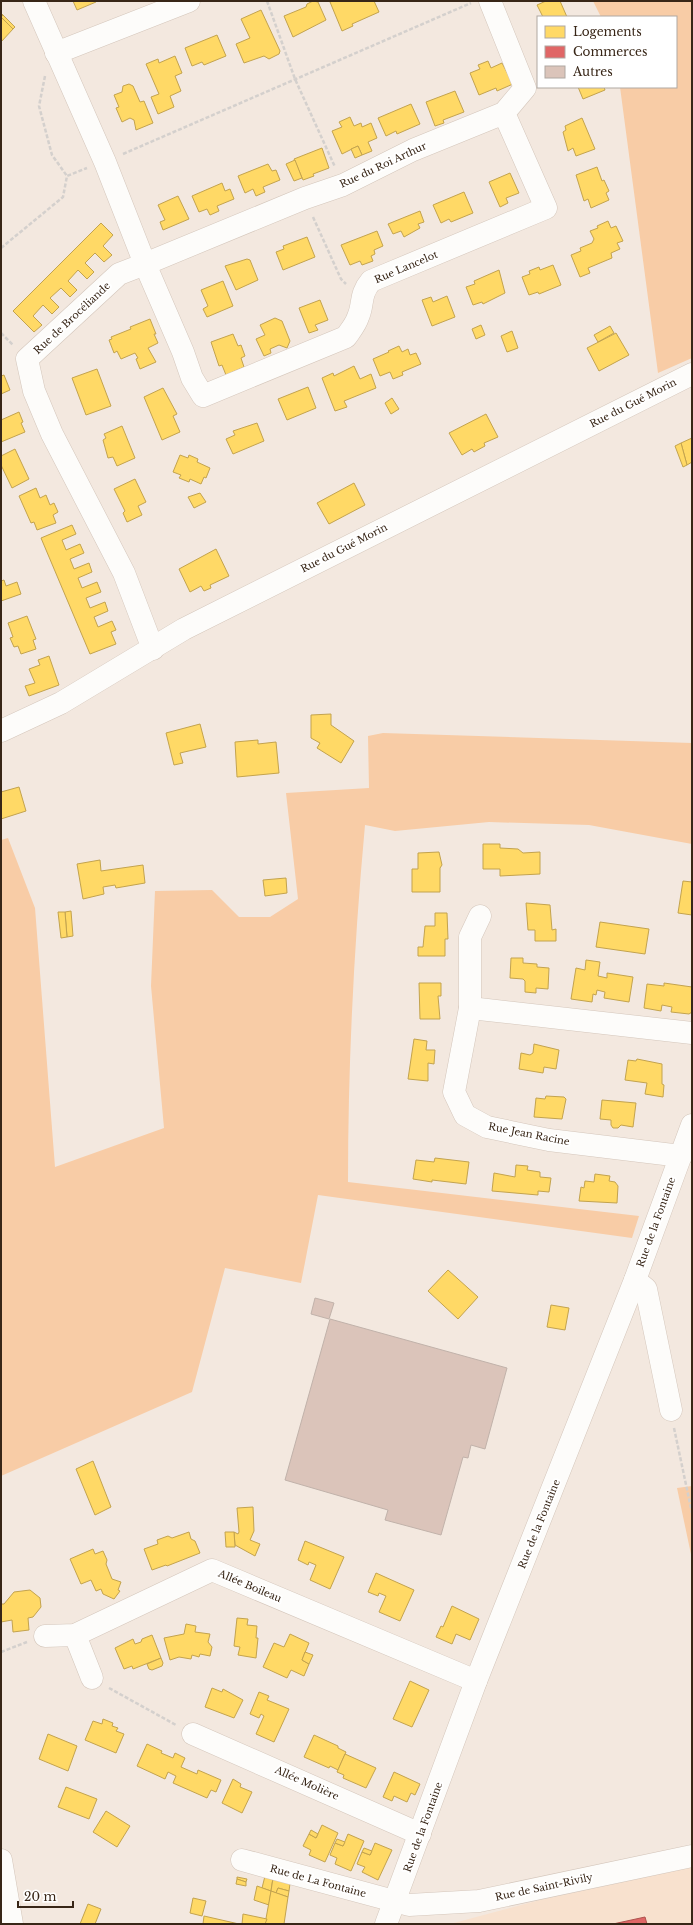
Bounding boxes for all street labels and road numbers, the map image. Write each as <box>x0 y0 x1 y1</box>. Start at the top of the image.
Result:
street label: Rue du Roi Arthur <box>338 139 429 191</box>
street label: Rue Lancelot <box>372 248 440 286</box>
street label: Rue de Brocéliande <box>31 279 113 357</box>
street label: Rue du Gué Morin <box>587 375 679 431</box>
street label: Rue du Gué Morin <box>298 520 390 576</box>
street label: Rue Jean Racine <box>487 1120 571 1148</box>
street label: Rue de la Fontaine <box>634 1175 678 1269</box>
street label: Rue de la Fontaine <box>515 1477 563 1571</box>
street label: Allée Boileau <box>216 1566 284 1605</box>
street label: Allée Molière <box>272 1763 341 1803</box>
street label: Rue de la Fontaine <box>401 1780 445 1874</box>
street label: Rue de La Fontaine <box>268 1862 368 1900</box>
street label: Rue de Saint-Rivily <box>494 1870 595 1904</box>

